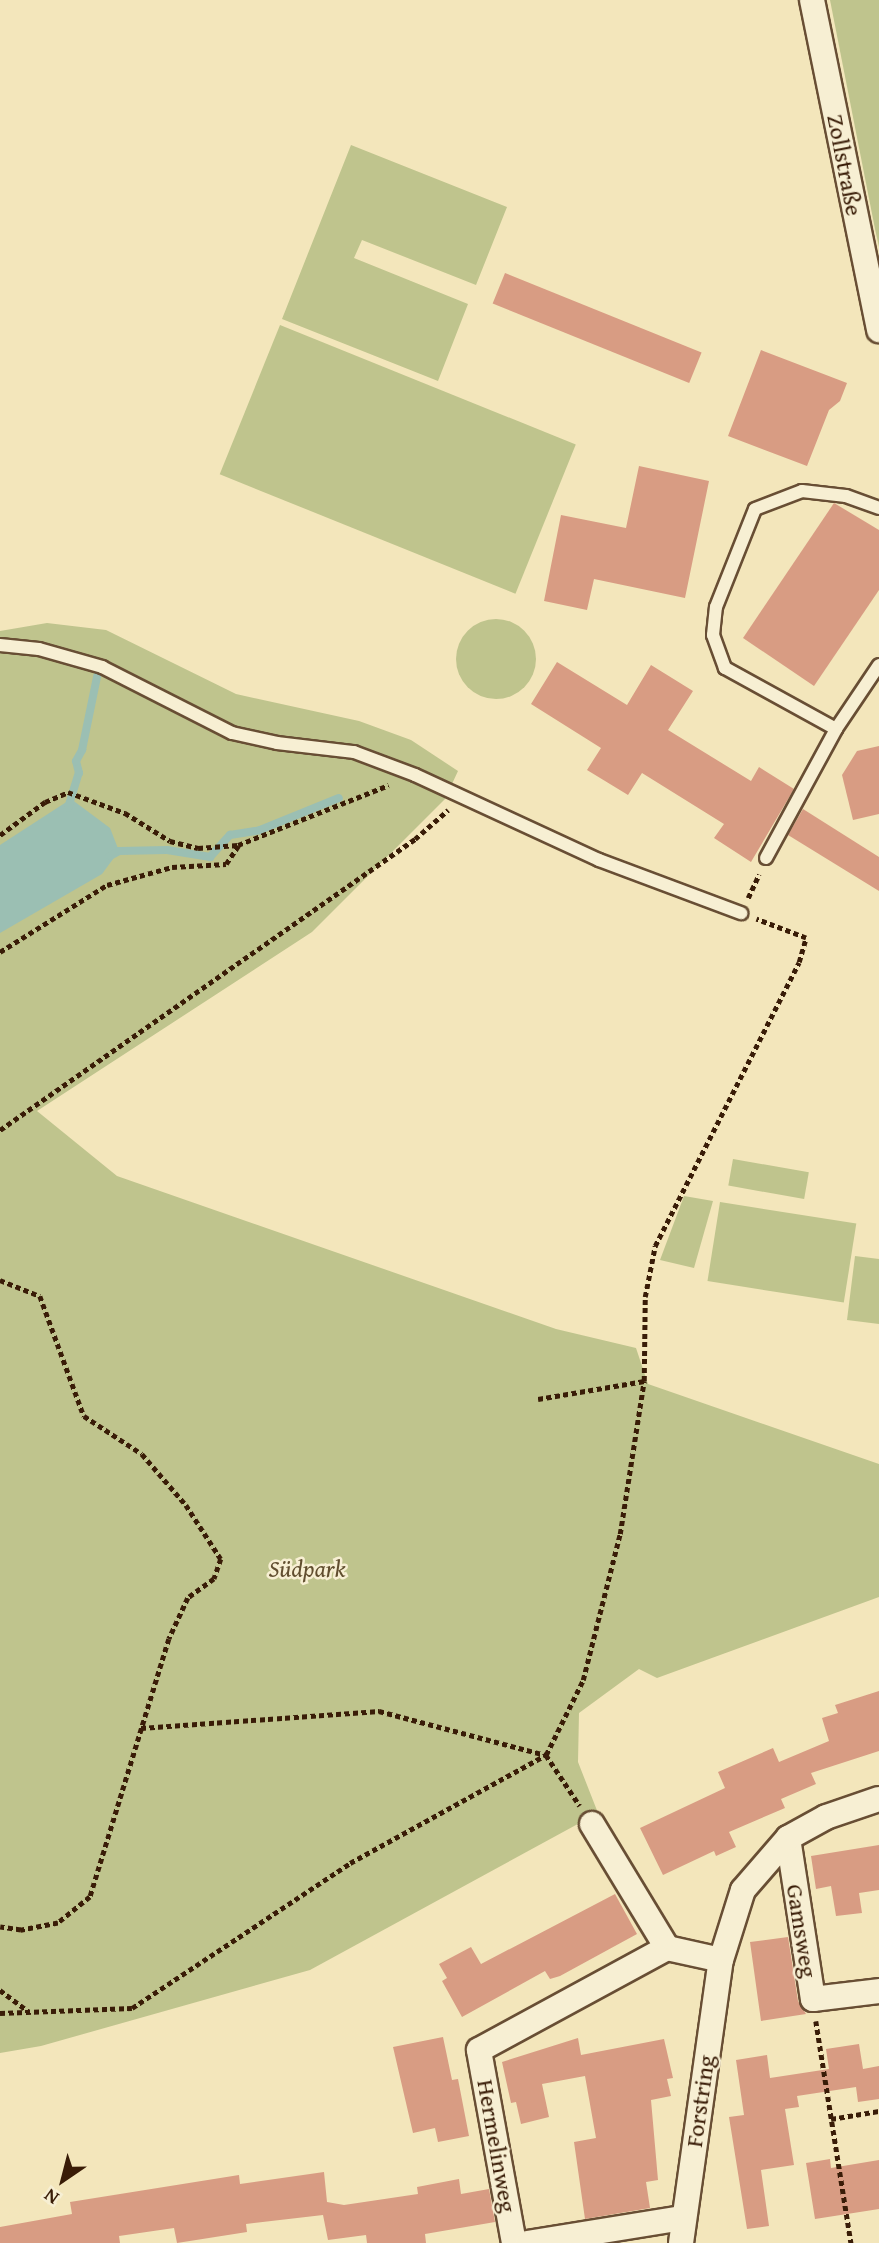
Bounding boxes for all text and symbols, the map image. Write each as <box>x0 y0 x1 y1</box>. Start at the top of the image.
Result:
street label: Zollstraße <box>821 112 869 218</box>
park label: Südpark <box>268 1555 346 1583</box>
street label: Gamsweg <box>780 1882 824 1980</box>
street label: Forstring <box>679 2053 721 2149</box>
street label: Hermelinweg <box>471 2077 523 2215</box>
north arrow <box>28 2145 98 2215</box>
text: N <box>38 2182 64 2212</box>

